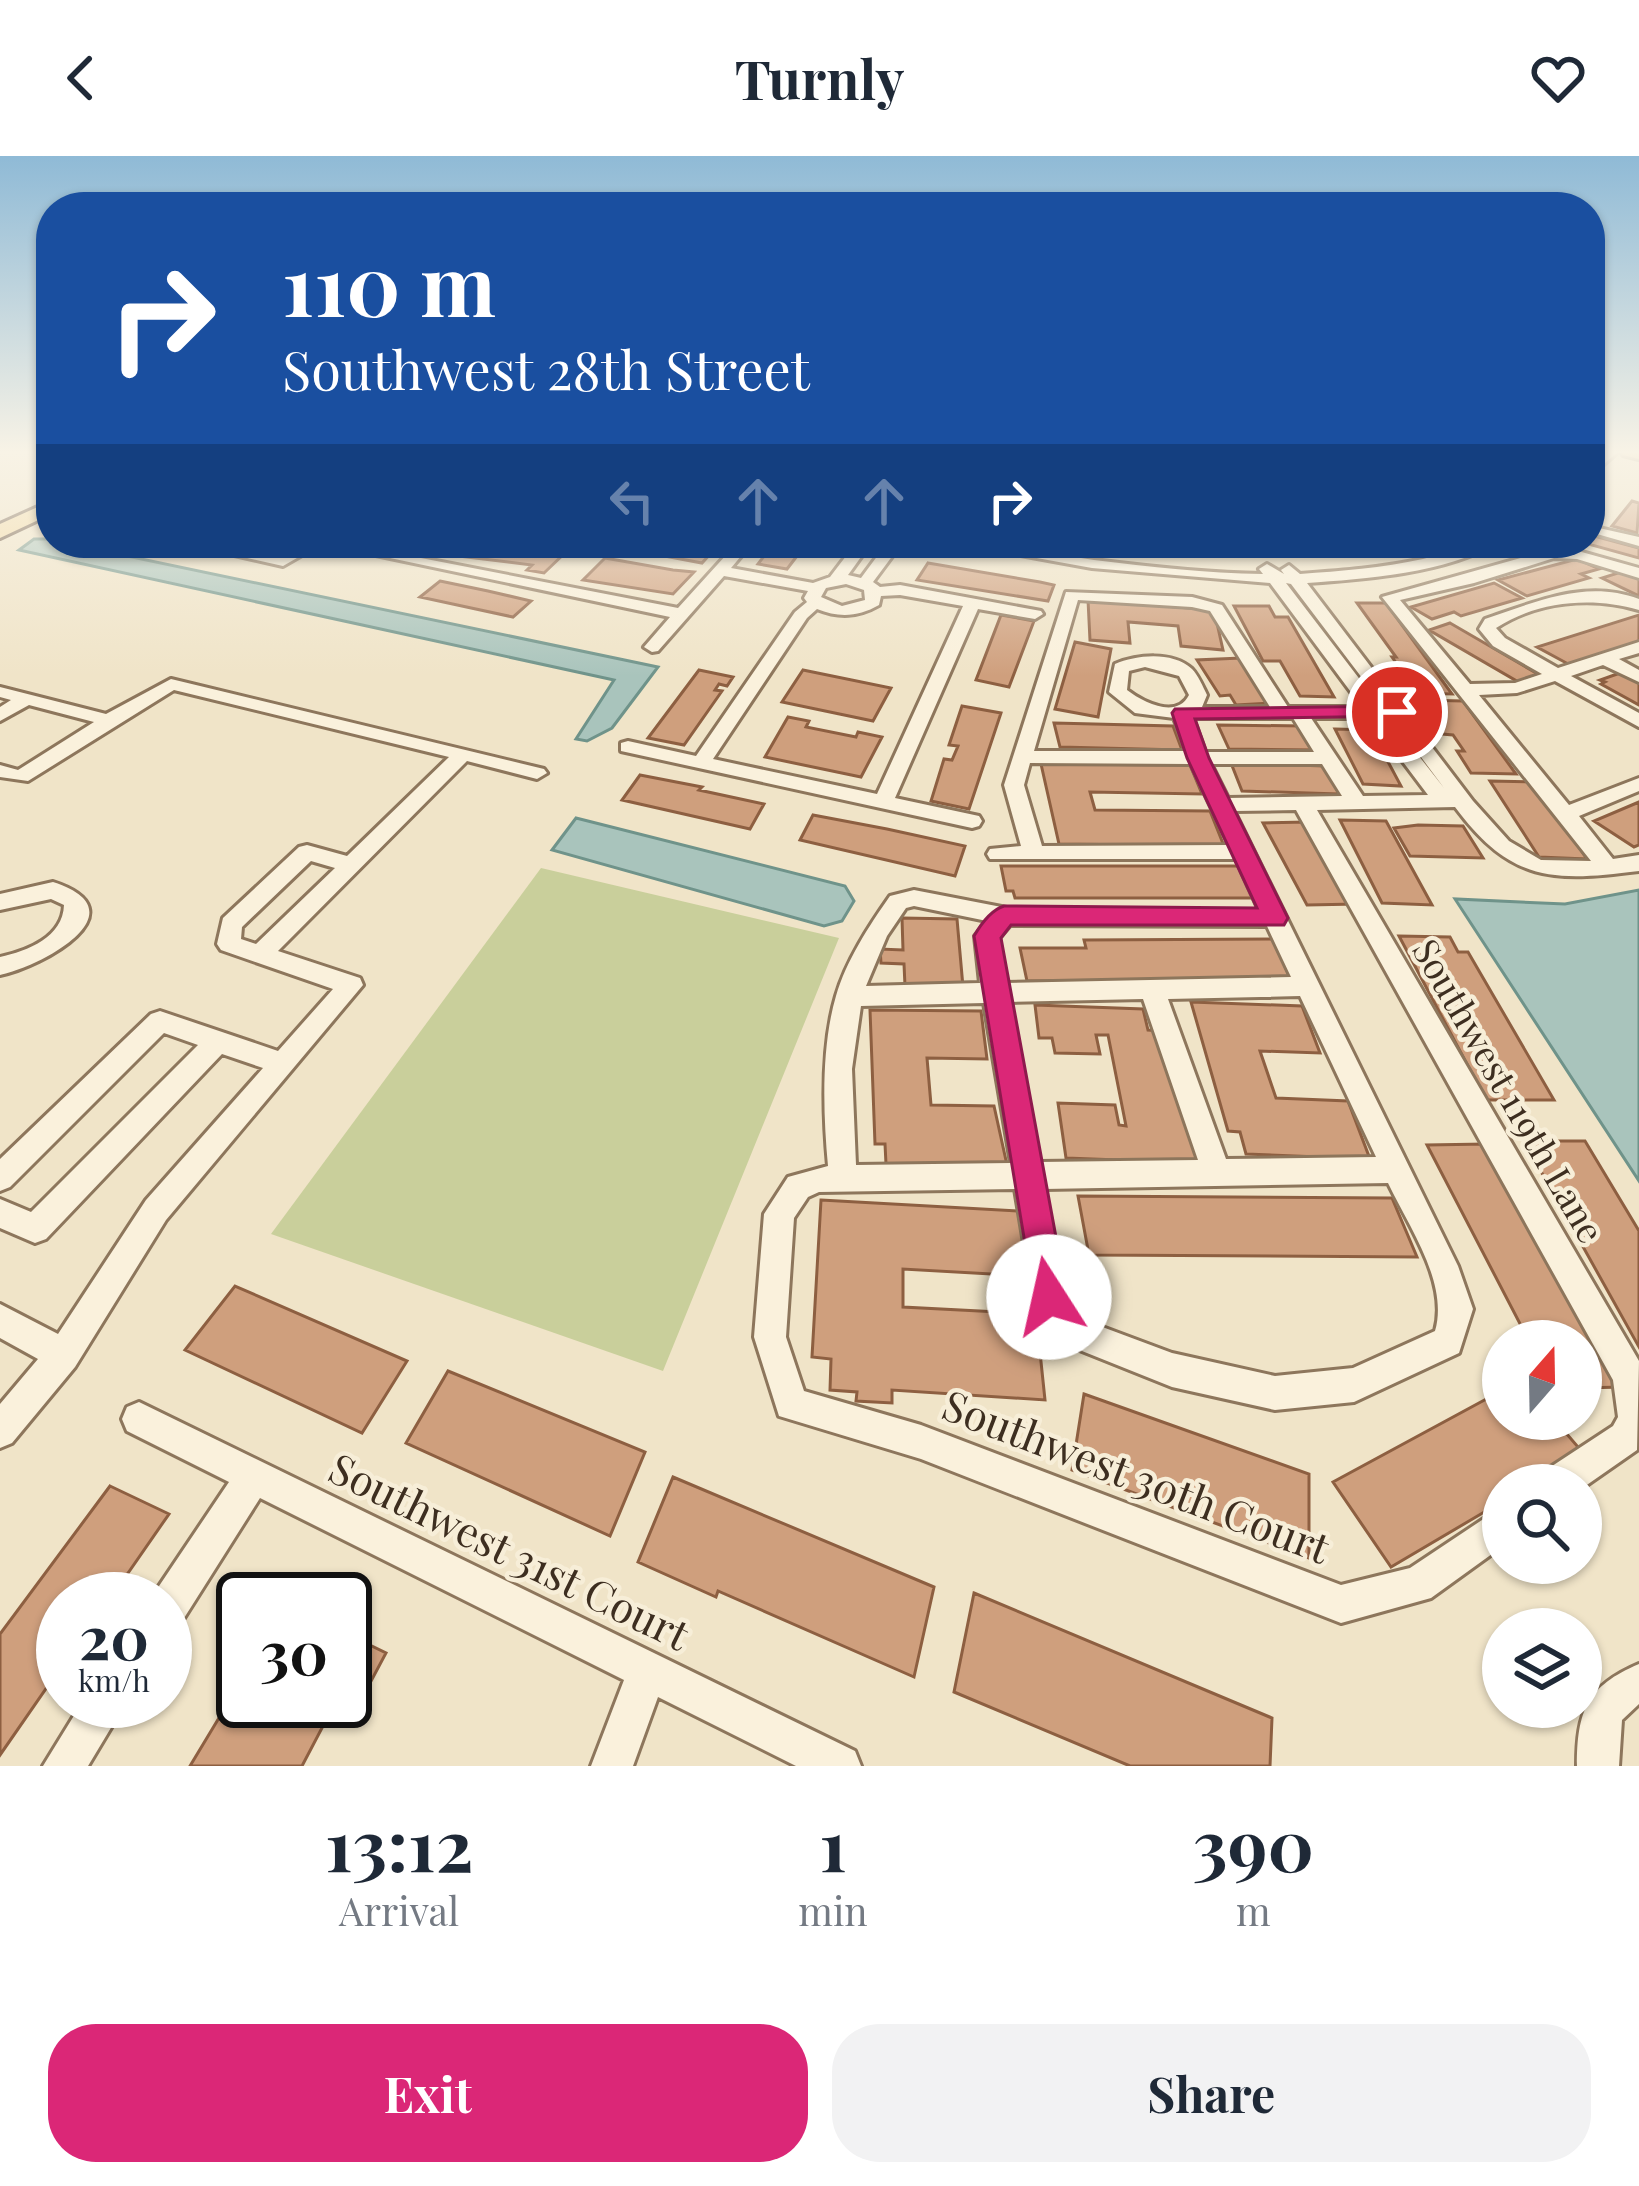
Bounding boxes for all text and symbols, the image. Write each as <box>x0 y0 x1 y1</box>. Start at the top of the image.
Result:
text: Turnly <box>735 42 904 114</box>
icon: back <box>48 45 114 111</box>
icon: heart <box>1525 45 1591 111</box>
text: 110 m <box>282 226 496 338</box>
icon: right <box>84 240 240 396</box>
text: Southwest 28th Street <box>282 333 810 405</box>
icon: left <box>599 468 665 534</box>
icon: ahead <box>725 468 791 534</box>
icon: ahead <box>851 468 917 534</box>
icon: right <box>977 468 1043 534</box>
pin <box>1346 661 1448 763</box>
icon: arrive <box>1364 679 1430 745</box>
street label: Southwest 119th Lane <box>1403 929 1616 1251</box>
position arrow <box>986 1234 1112 1360</box>
north arrow <box>1482 1320 1602 1440</box>
map controls <box>1482 1320 1602 1728</box>
street label: Southwest 30th Court <box>935 1376 1339 1575</box>
street label: Southwest 31st Court <box>321 1439 700 1662</box>
button: search <box>1482 1464 1602 1584</box>
speed limit sign: 30 <box>216 1572 372 1728</box>
text: 20 <box>79 1595 149 1675</box>
button: layers <box>1482 1608 1602 1728</box>
text: km/h <box>78 1660 150 1700</box>
text: 13:12 <box>325 1794 473 1890</box>
text: 1 <box>819 1794 847 1890</box>
text: 390 <box>1193 1794 1314 1890</box>
text: Arrival <box>339 1884 459 1936</box>
text: min <box>798 1884 868 1936</box>
text: m <box>1236 1884 1271 1936</box>
button: Exit <box>48 2024 808 2162</box>
button: Share <box>832 2024 1591 2162</box>

